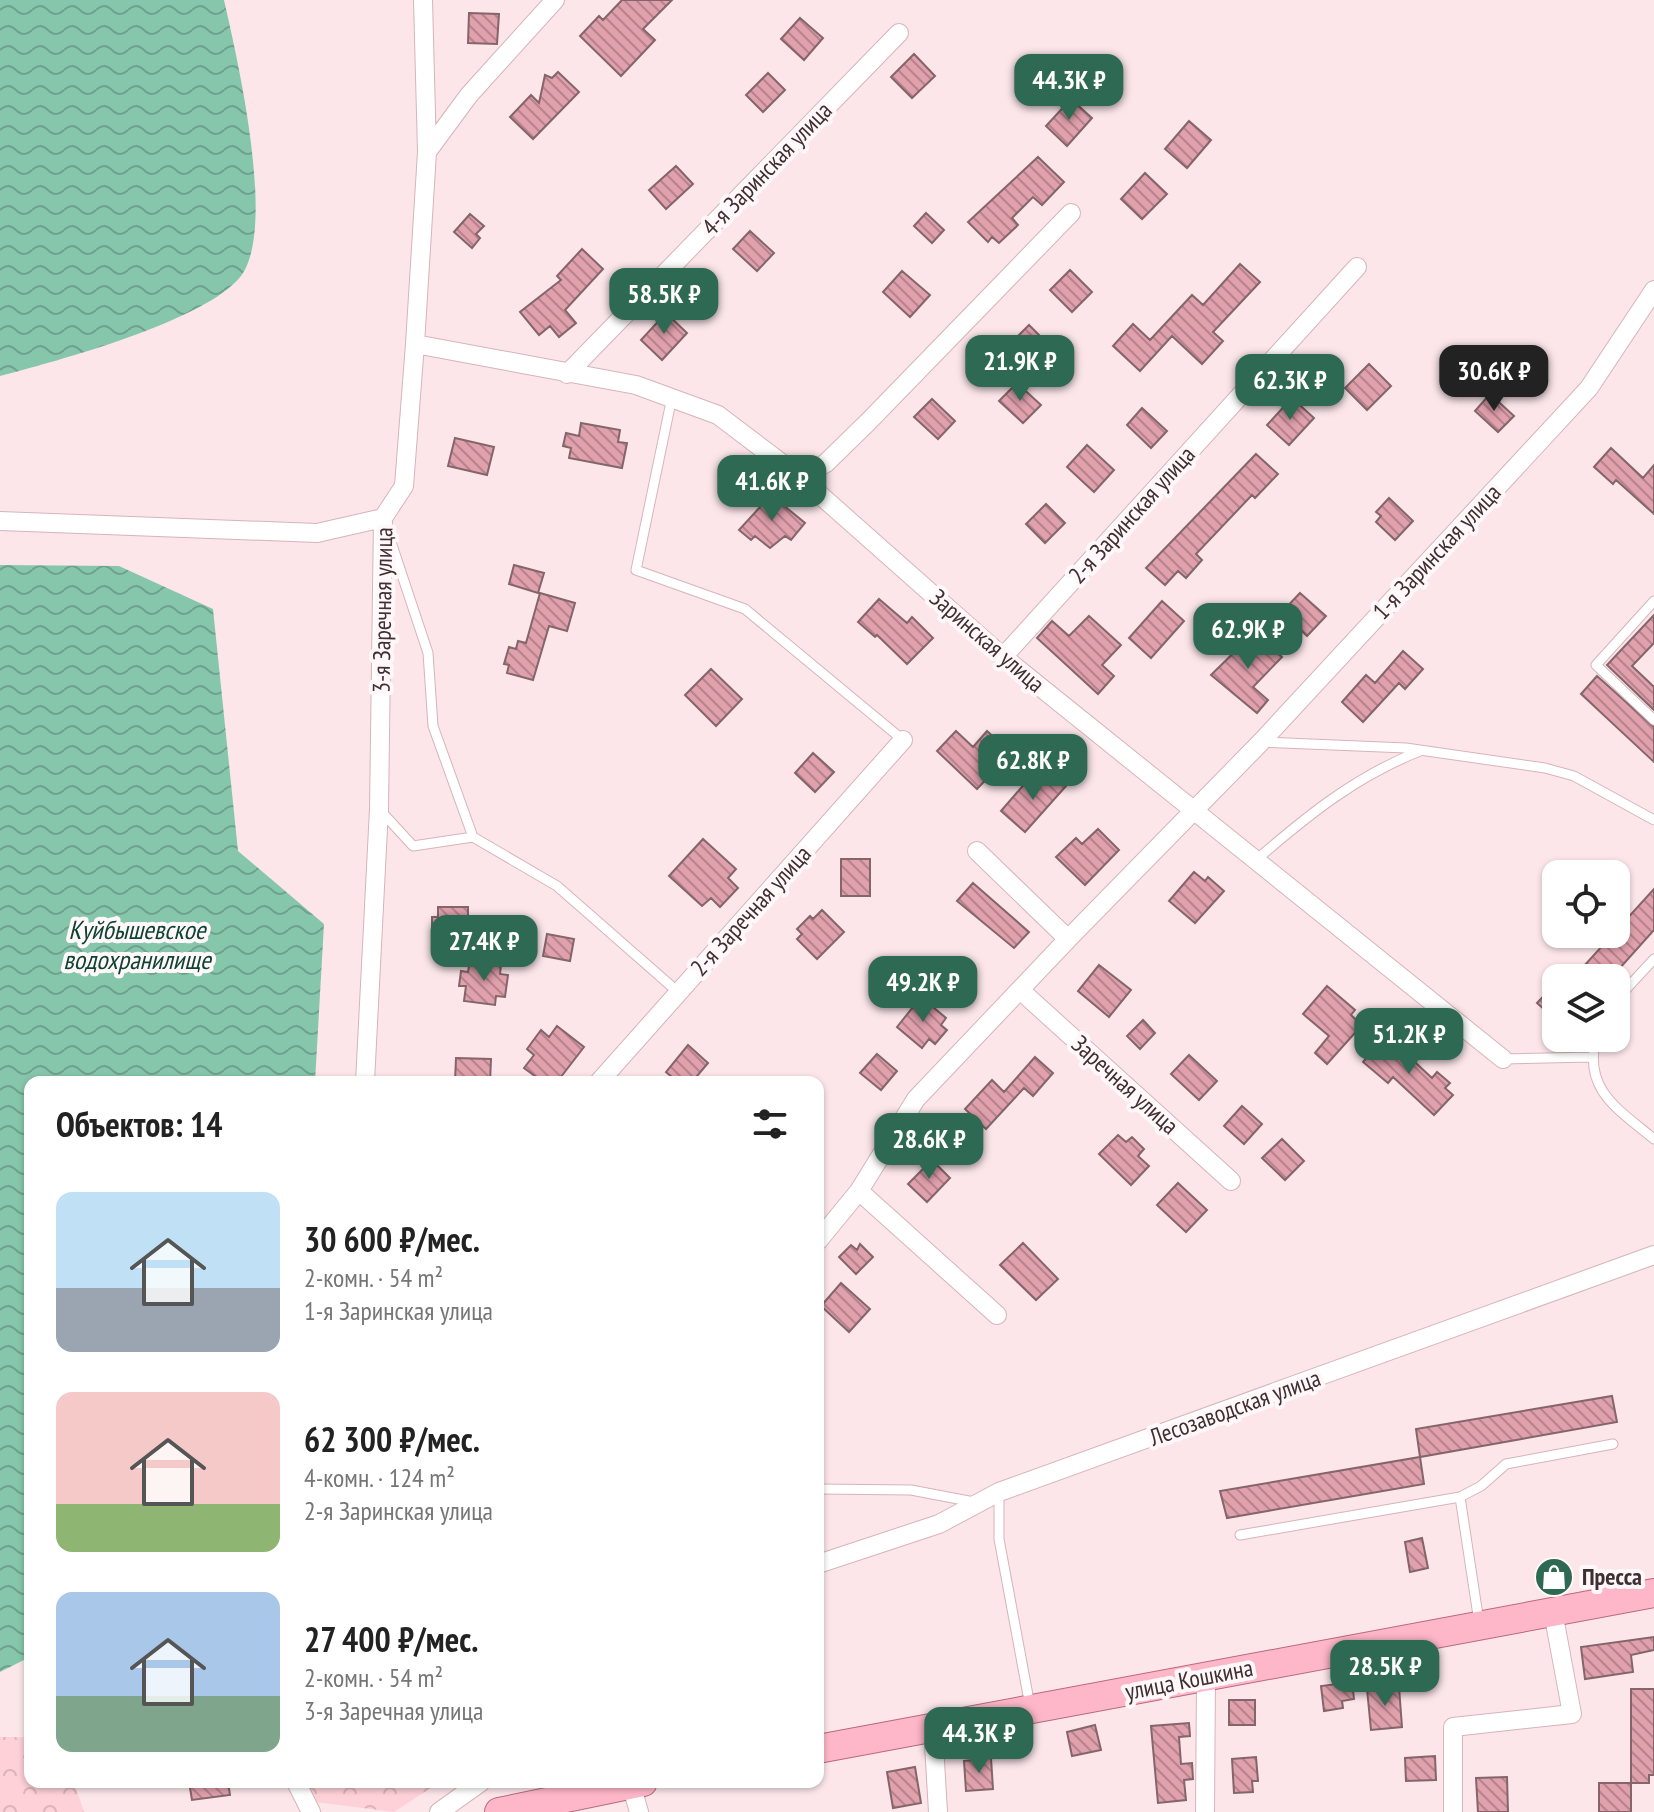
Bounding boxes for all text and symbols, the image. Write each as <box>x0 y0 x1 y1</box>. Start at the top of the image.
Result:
pin: 44.3K ₽ <box>995 54 1143 122</box>
text: 44.3K ₽ <box>1032 63 1106 96</box>
street label: 4-я Заринская улица <box>695 95 838 242</box>
pin: 58.5K ₽ <box>590 268 738 336</box>
text: 58.5K ₽ <box>627 277 701 310</box>
pin: 21.9K ₽ <box>946 335 1094 403</box>
text: 21.9K ₽ <box>983 344 1057 377</box>
pin: 30.6K ₽ <box>1420 345 1568 413</box>
pin: 62.3K ₽ <box>1216 354 1364 422</box>
text: 30.6K ₽ <box>1457 354 1531 387</box>
text: 62.3K ₽ <box>1253 363 1327 396</box>
street label: 2-я Заринская улица <box>1062 439 1202 590</box>
pin: 41.6K ₽ <box>698 455 846 523</box>
text: 41.6K ₽ <box>735 464 809 497</box>
street label: 1-я Заринская улица <box>1366 477 1507 626</box>
street label: 3-я Заречная улица <box>366 527 399 693</box>
street label: Заринская улица <box>923 582 1051 699</box>
pin: 62.9K ₽ <box>1174 603 1322 671</box>
text: 62.9K ₽ <box>1211 612 1285 645</box>
pin: 62.8K ₽ <box>959 734 1107 802</box>
text: 62.8K ₽ <box>996 743 1070 776</box>
street label: 2-я Заречная улица <box>684 839 818 983</box>
map controls <box>1542 860 1630 1052</box>
button: locate <box>1542 860 1630 948</box>
water label: Куйбышевское водохранилище <box>63 913 213 976</box>
pin: 27.4K ₽ <box>410 915 558 983</box>
text: 27.4K ₽ <box>449 924 519 957</box>
pin: 49.2K ₽ <box>849 956 997 1024</box>
button: layers <box>1542 964 1630 1052</box>
text: 49.2K ₽ <box>886 965 960 998</box>
pin: 51.2K ₽ <box>1335 1008 1483 1076</box>
text: 51.2K ₽ <box>1372 1017 1446 1050</box>
street label: Заречная улица <box>1065 1028 1185 1141</box>
text: Объектов: 14 <box>56 1102 223 1146</box>
icon: filters <box>748 1102 792 1146</box>
pin: 28.6K ₽ <box>855 1113 1003 1181</box>
text: 28.6K ₽ <box>892 1122 966 1155</box>
text: 30 600 ₽/мес. <box>304 1217 480 1261</box>
icon: home <box>120 1224 216 1320</box>
text: 2-комн. · 54 m² <box>304 1261 443 1294</box>
text: 1-я Заринская улица <box>304 1294 493 1327</box>
street label: Лесозаводская улица <box>1144 1362 1325 1453</box>
text: 62 300 ₽/мес. <box>304 1417 480 1461</box>
icon: home <box>120 1424 216 1520</box>
text: 4-комн. · 124 m² <box>304 1461 455 1494</box>
text: 2-я Заринская улица <box>304 1494 493 1527</box>
shop icon: Пресса <box>1533 1556 1575 1598</box>
place label: Пресса <box>1582 1561 1642 1592</box>
text: 27 400 ₽/мес. <box>304 1617 478 1661</box>
icon: home <box>120 1624 216 1720</box>
pin: 28.5K ₽ <box>1311 1640 1459 1708</box>
text: 28.5K ₽ <box>1348 1649 1422 1682</box>
street label: улица Кошкина <box>1122 1652 1255 1707</box>
text: 2-комн. · 54 m² <box>304 1661 443 1694</box>
text: 3-я Заречная улица <box>304 1694 483 1727</box>
pin: 44.3K ₽ <box>905 1707 1053 1775</box>
text: 44.3K ₽ <box>942 1716 1016 1749</box>

